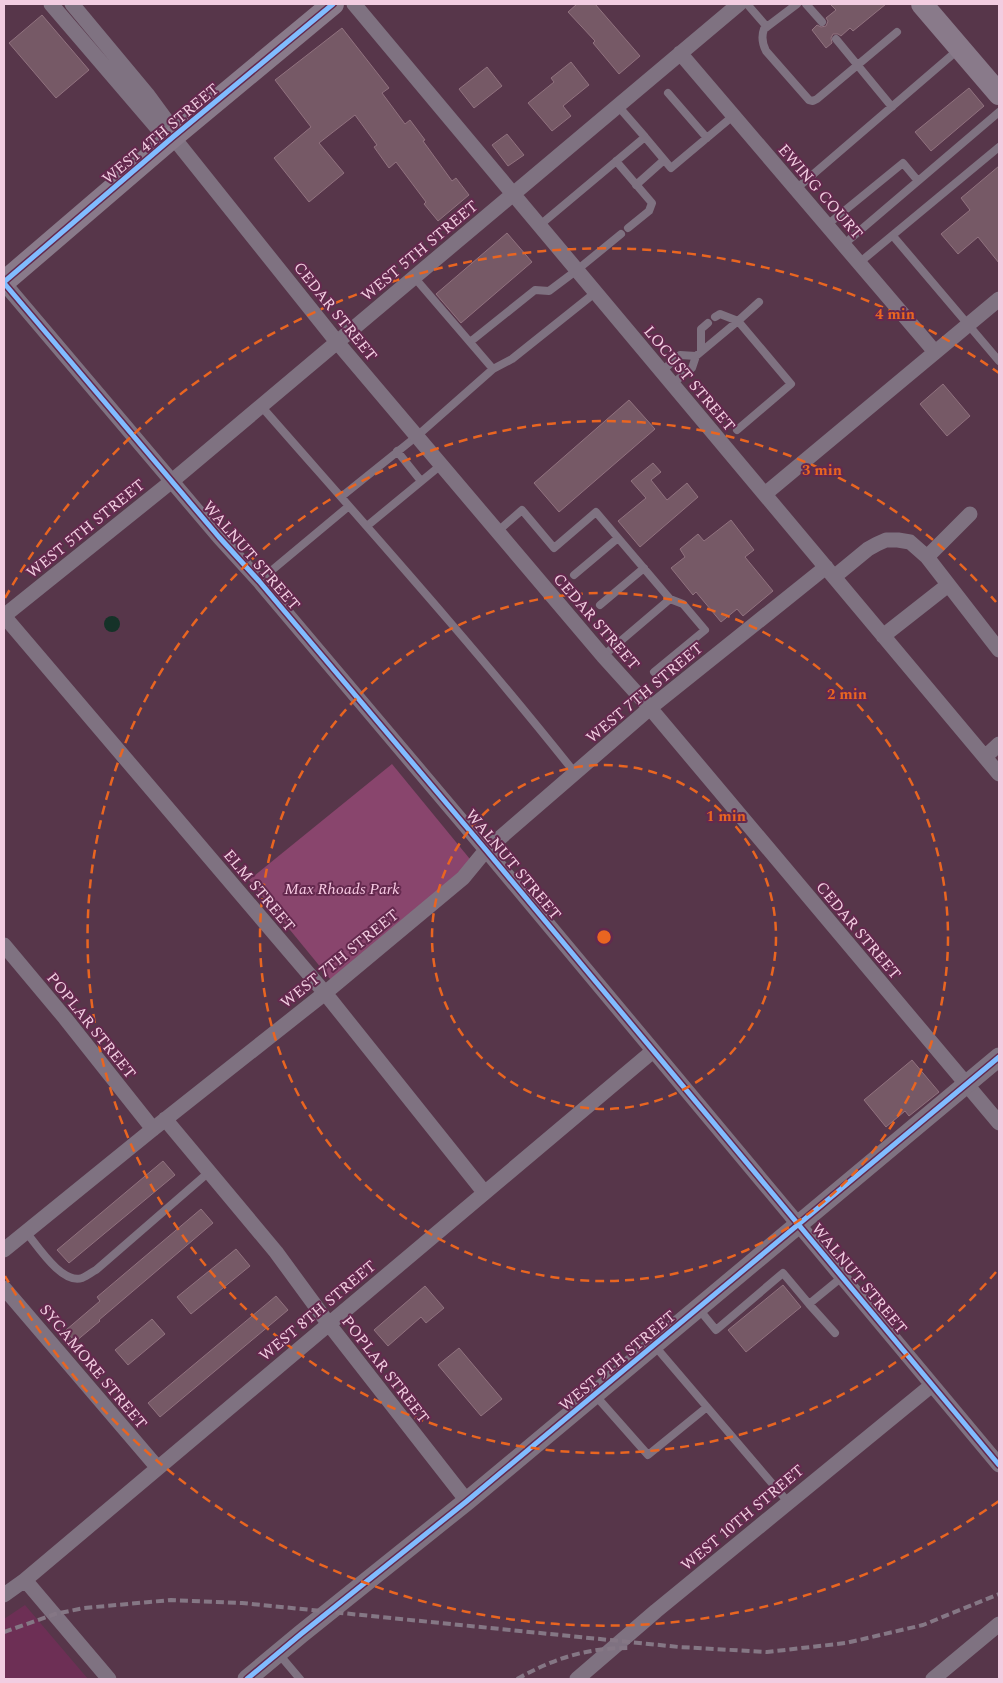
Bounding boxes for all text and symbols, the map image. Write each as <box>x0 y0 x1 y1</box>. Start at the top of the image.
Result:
street label: WEST 4TH STREET <box>97 77 225 190</box>
street label: EWING COURT <box>772 139 869 245</box>
street label: WEST 5TH STREET <box>356 194 484 307</box>
street label: CEDAR STREET <box>287 257 383 367</box>
text: 4 min <box>875 303 915 326</box>
street label: LOCUST STREET <box>638 320 741 437</box>
text: 3 min <box>802 459 842 482</box>
street label: WEST 5TH STREET <box>21 473 150 584</box>
street label: WALNUT STREET <box>197 495 306 616</box>
street label: CEDAR STREET <box>547 568 645 676</box>
street label: WEST 7TH STREET <box>581 636 709 749</box>
text: 2 min <box>827 683 867 706</box>
street label: WALNUT STREET <box>459 804 567 926</box>
text: 1 min <box>706 805 746 828</box>
street label: ELM STREET <box>217 844 301 937</box>
street label: CEDAR STREET <box>810 876 907 985</box>
park label: Max Rhoads Park <box>284 877 400 901</box>
street label: WEST 7TH STREET <box>275 903 404 1014</box>
centre of rings <box>595 928 613 946</box>
street label: POPLAR STREET <box>41 967 142 1084</box>
street label: WALNUT STREET <box>805 1218 913 1340</box>
street label: WEST 8TH STREET <box>254 1254 382 1367</box>
street label: SYCAMORE STREET <box>34 1299 153 1435</box>
street label: WEST 9TH STREET <box>554 1304 682 1417</box>
street label: POPLAR STREET <box>335 1311 435 1429</box>
street label: WEST 10TH STREET <box>676 1459 810 1577</box>

